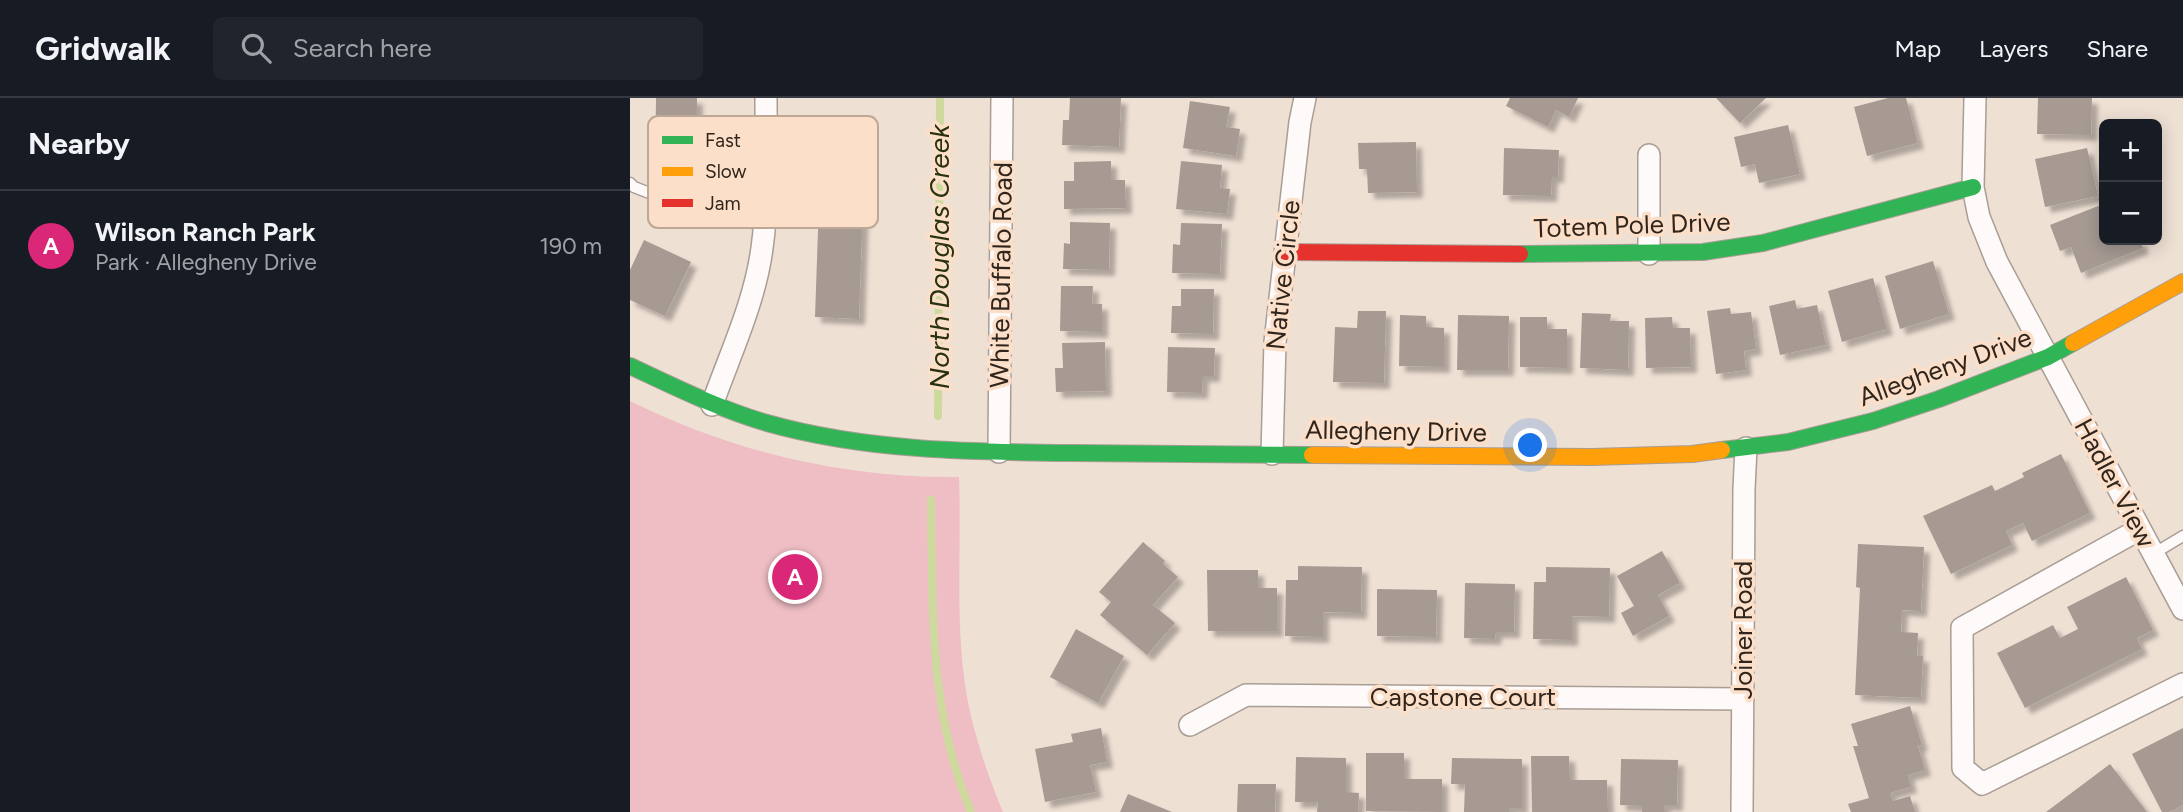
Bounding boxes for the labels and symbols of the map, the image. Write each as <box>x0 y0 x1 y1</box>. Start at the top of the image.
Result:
legend <box>648 116 878 228</box>
water label: North Douglas Creek <box>922 123 956 390</box>
text: Fast <box>705 129 741 152</box>
text: Slow <box>705 160 747 183</box>
street label: White Buffalo Road <box>983 162 1019 388</box>
text: Jam <box>705 192 741 215</box>
street label: Native Circle <box>1259 198 1307 352</box>
street label: Totem Pole Drive <box>1533 206 1731 244</box>
street label: Allegheny Drive <box>1854 321 2036 413</box>
street label: Allegheny Drive <box>1305 413 1487 449</box>
street label: Hadler View <box>2068 413 2163 553</box>
your location <box>1513 428 1547 462</box>
pin: A <box>772 551 818 603</box>
street label: Joiner Road <box>1727 561 1759 699</box>
street label: Capstone Court <box>1370 681 1556 713</box>

